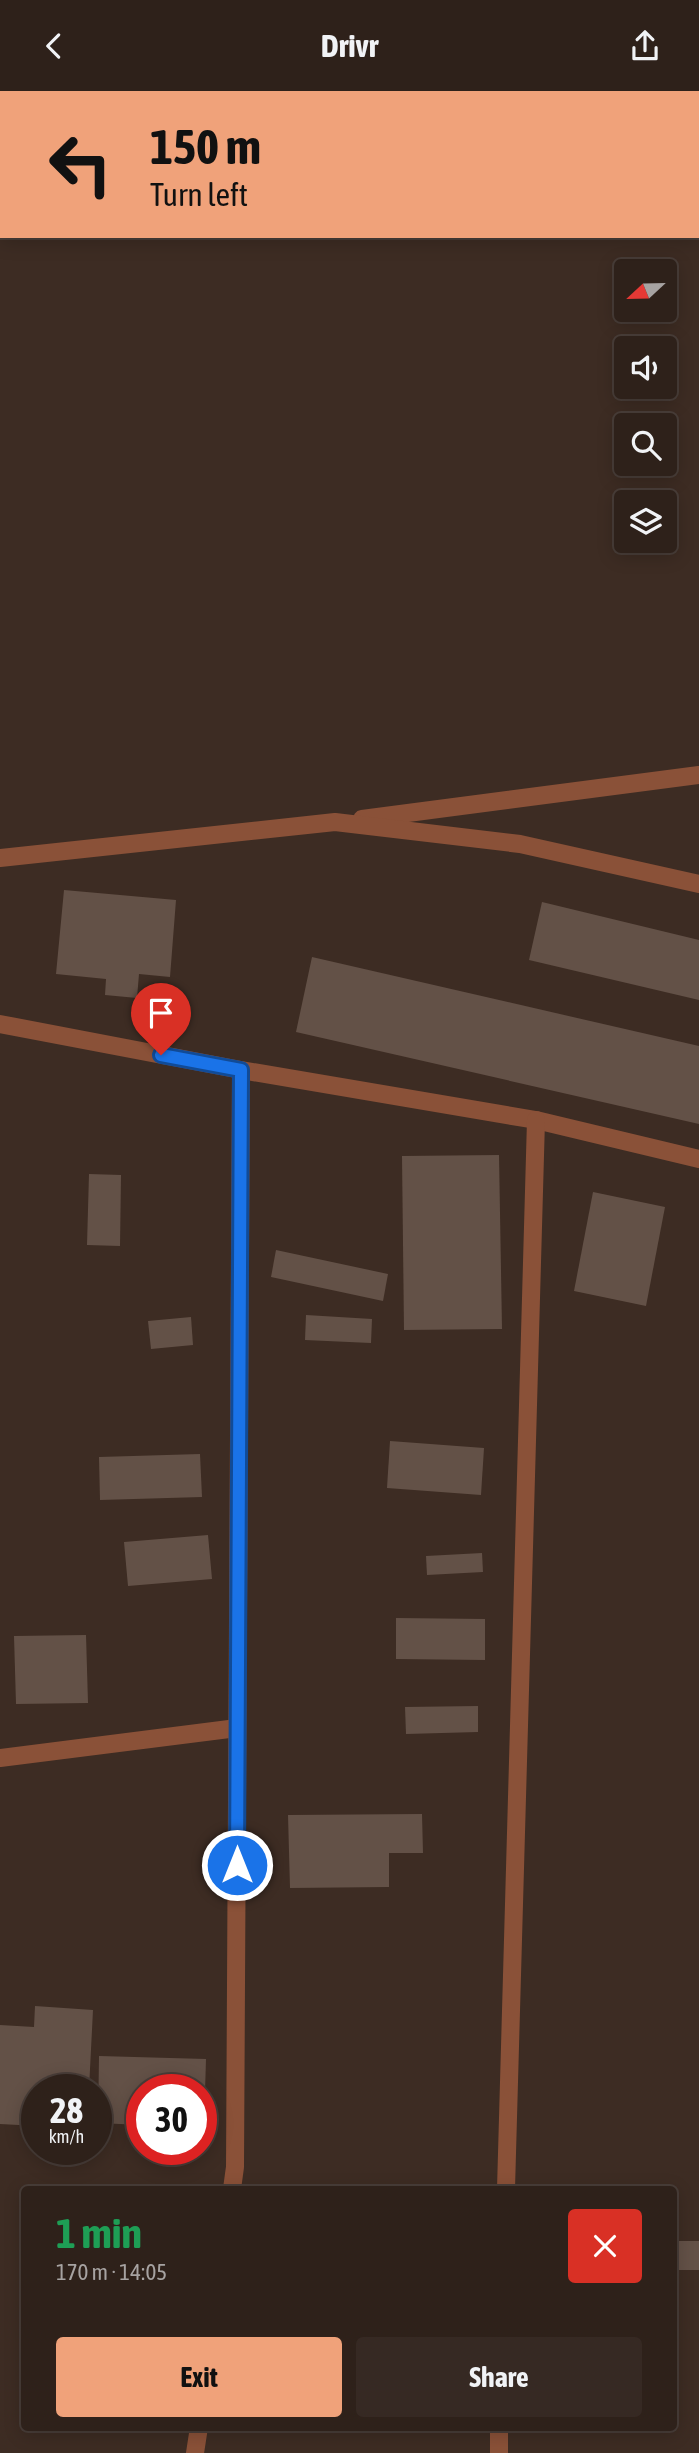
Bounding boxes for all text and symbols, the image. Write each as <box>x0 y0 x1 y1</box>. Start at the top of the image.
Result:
icon: back <box>35 27 73 65</box>
text: Drivr <box>321 27 378 64</box>
icon: share <box>626 27 664 65</box>
text: 150 m <box>150 118 261 174</box>
icon: left <box>35 119 126 210</box>
text: Turn left <box>150 176 248 213</box>
north arrow <box>614 259 677 322</box>
map controls <box>614 259 677 553</box>
button: sound <box>614 336 677 399</box>
button: search <box>614 413 677 476</box>
button: layers <box>614 490 677 553</box>
pin <box>131 983 191 1055</box>
icon: arrive <box>142 994 180 1032</box>
position arrow <box>200 1828 274 1902</box>
speed limit sign: 30 <box>126 2074 217 2165</box>
text: 28 <box>50 2090 83 2130</box>
text: km/h <box>49 2126 84 2147</box>
text: 1 min <box>56 2209 142 2257</box>
button: close <box>568 2209 642 2283</box>
text: 170 m · 14:05 <box>56 2259 167 2285</box>
button: Exit <box>56 2337 342 2417</box>
button: Share <box>356 2337 642 2417</box>

